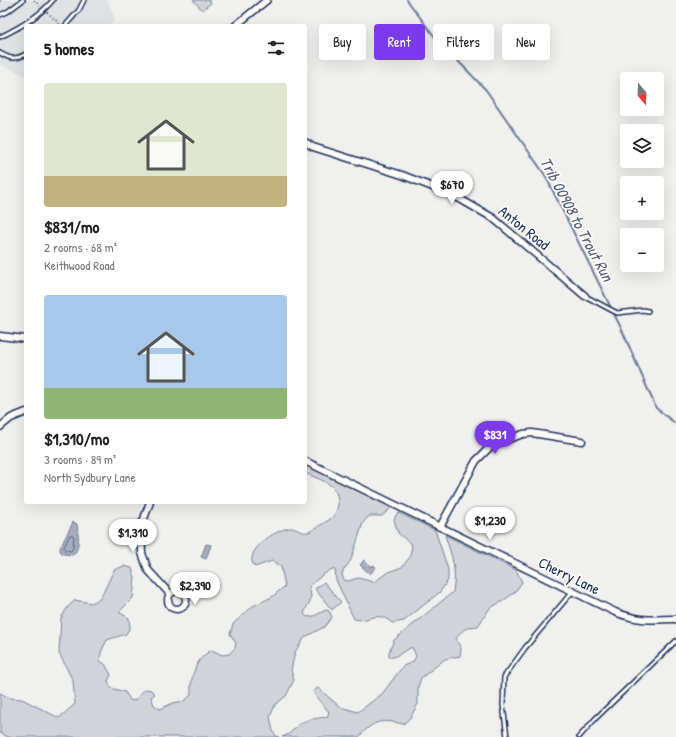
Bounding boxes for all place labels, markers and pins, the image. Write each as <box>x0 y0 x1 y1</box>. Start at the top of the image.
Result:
pin: $670 <box>428 171 476 205</box>
pin: $831 <box>471 421 519 455</box>
pin: $1,230 <box>457 507 523 541</box>
pin: $1,310 <box>100 519 166 553</box>
pin: $2,390 <box>162 572 228 606</box>

